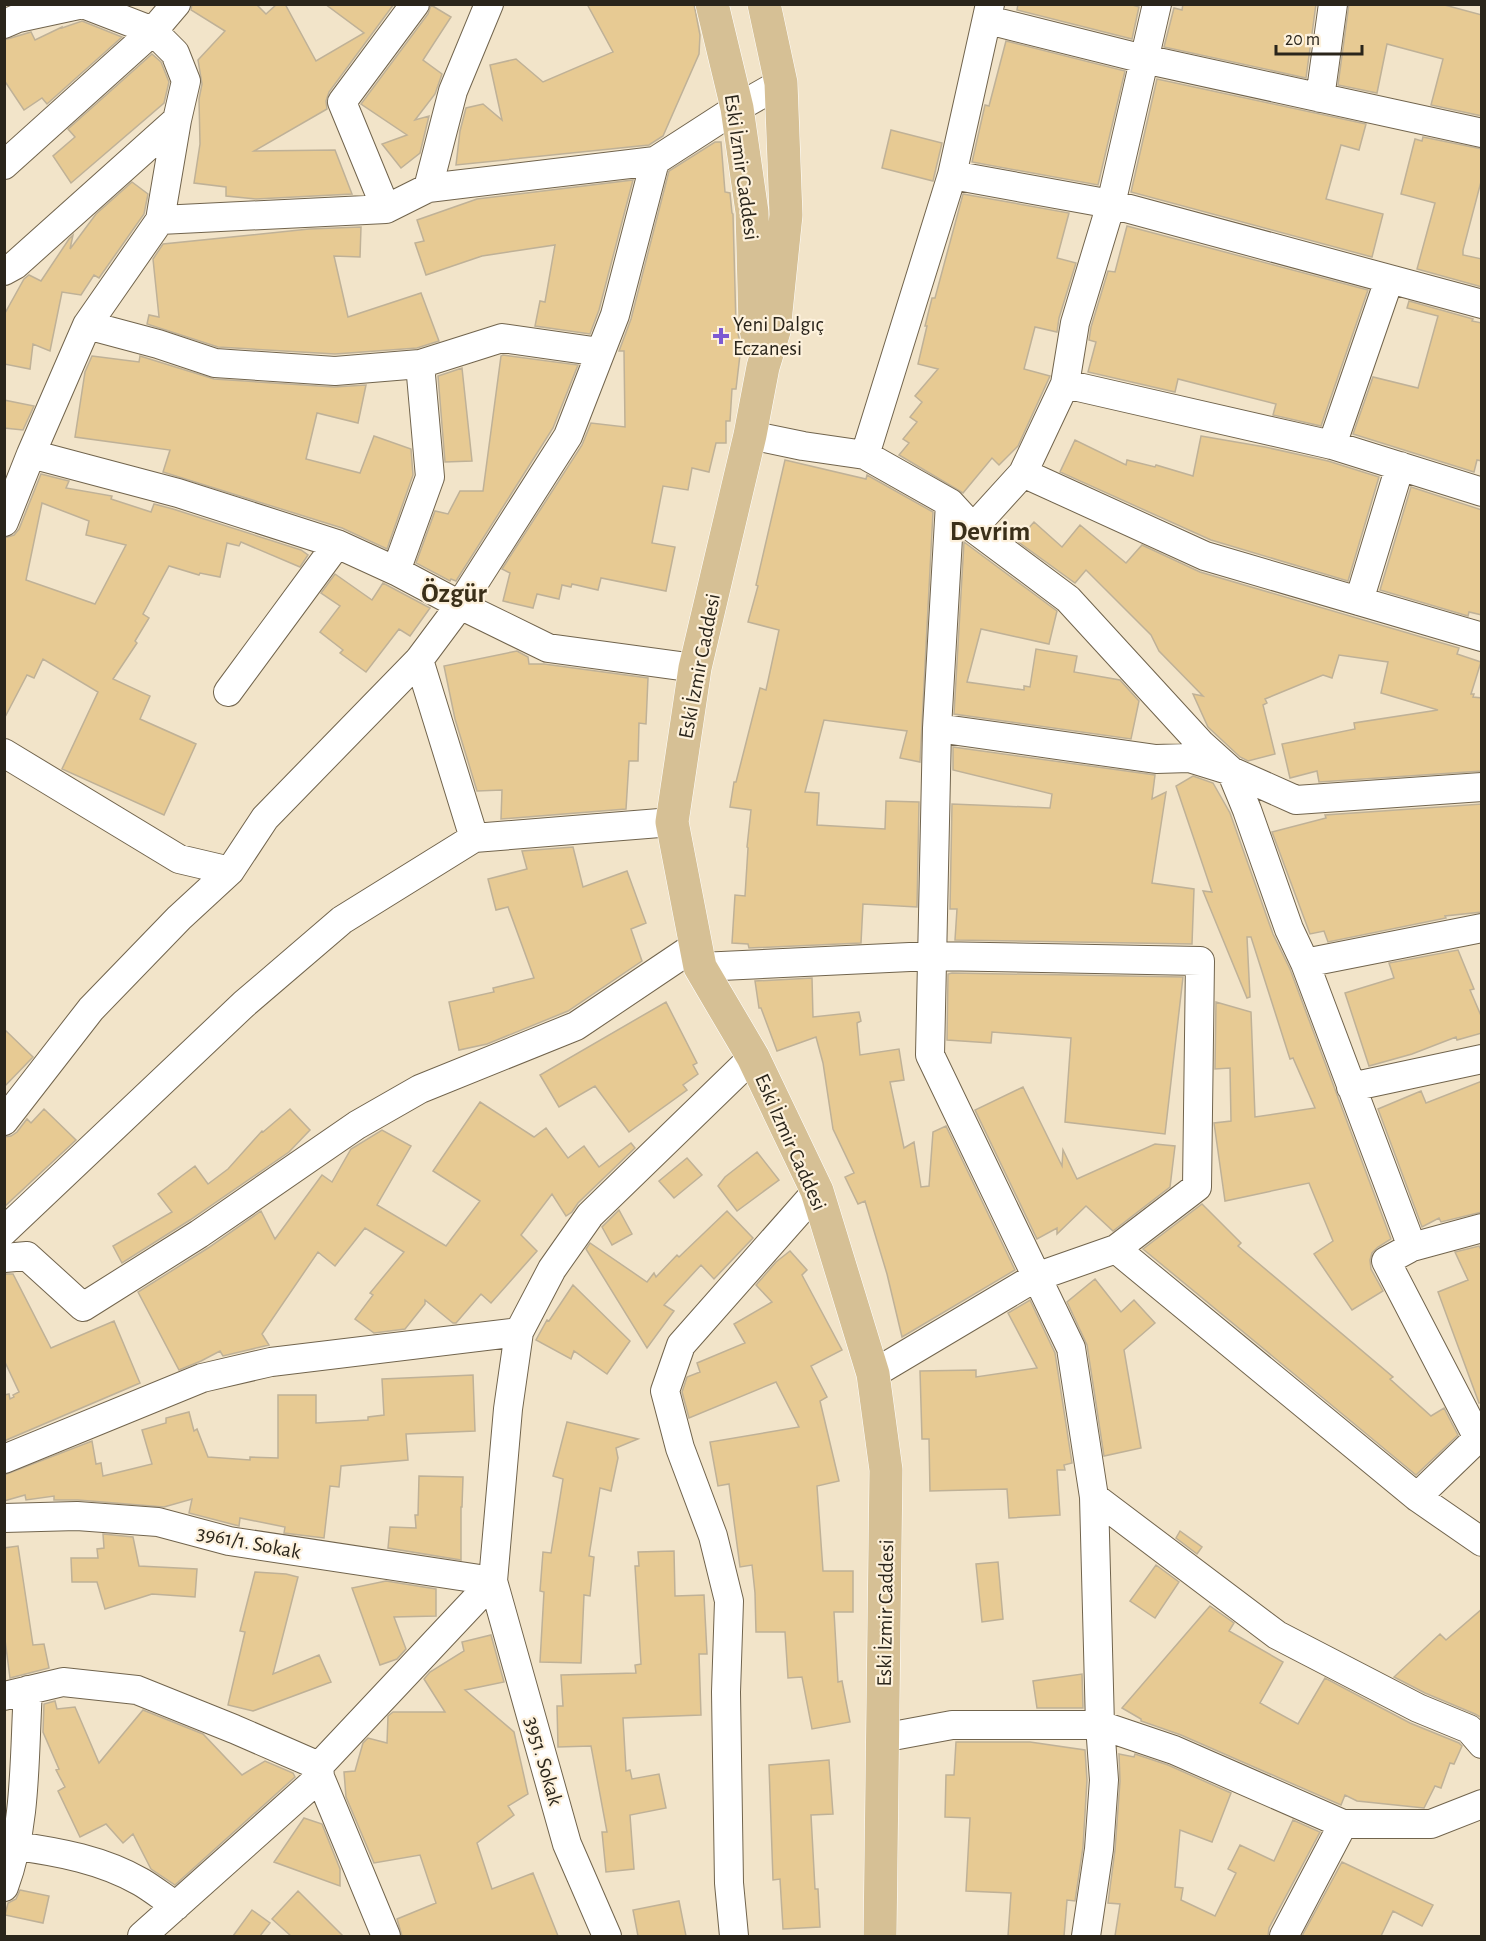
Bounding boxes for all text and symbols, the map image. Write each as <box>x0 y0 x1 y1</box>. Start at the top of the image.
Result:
scale bar <box>1276 18 1362 56</box>
text: 20 m <box>1285 31 1320 49</box>
street label: Eski İzmir Caddesi <box>721 93 763 241</box>
place label: Yeni Dalgıç Eczanesi <box>733 314 824 359</box>
marker: Yeni Dalgıç Eczanesi <box>714 329 728 343</box>
district label: Devrim <box>950 518 1030 545</box>
district label: Özgür <box>421 578 487 607</box>
street label: Eski İzmir Caddesi <box>674 592 724 740</box>
street label: Eski İzmir Caddesi <box>751 1070 831 1214</box>
street label: 3961/1. Sokak <box>195 1522 303 1563</box>
street label: Eski İzmir Caddesi <box>873 1539 897 1687</box>
street label: 3951. Sokak <box>521 1714 566 1808</box>

